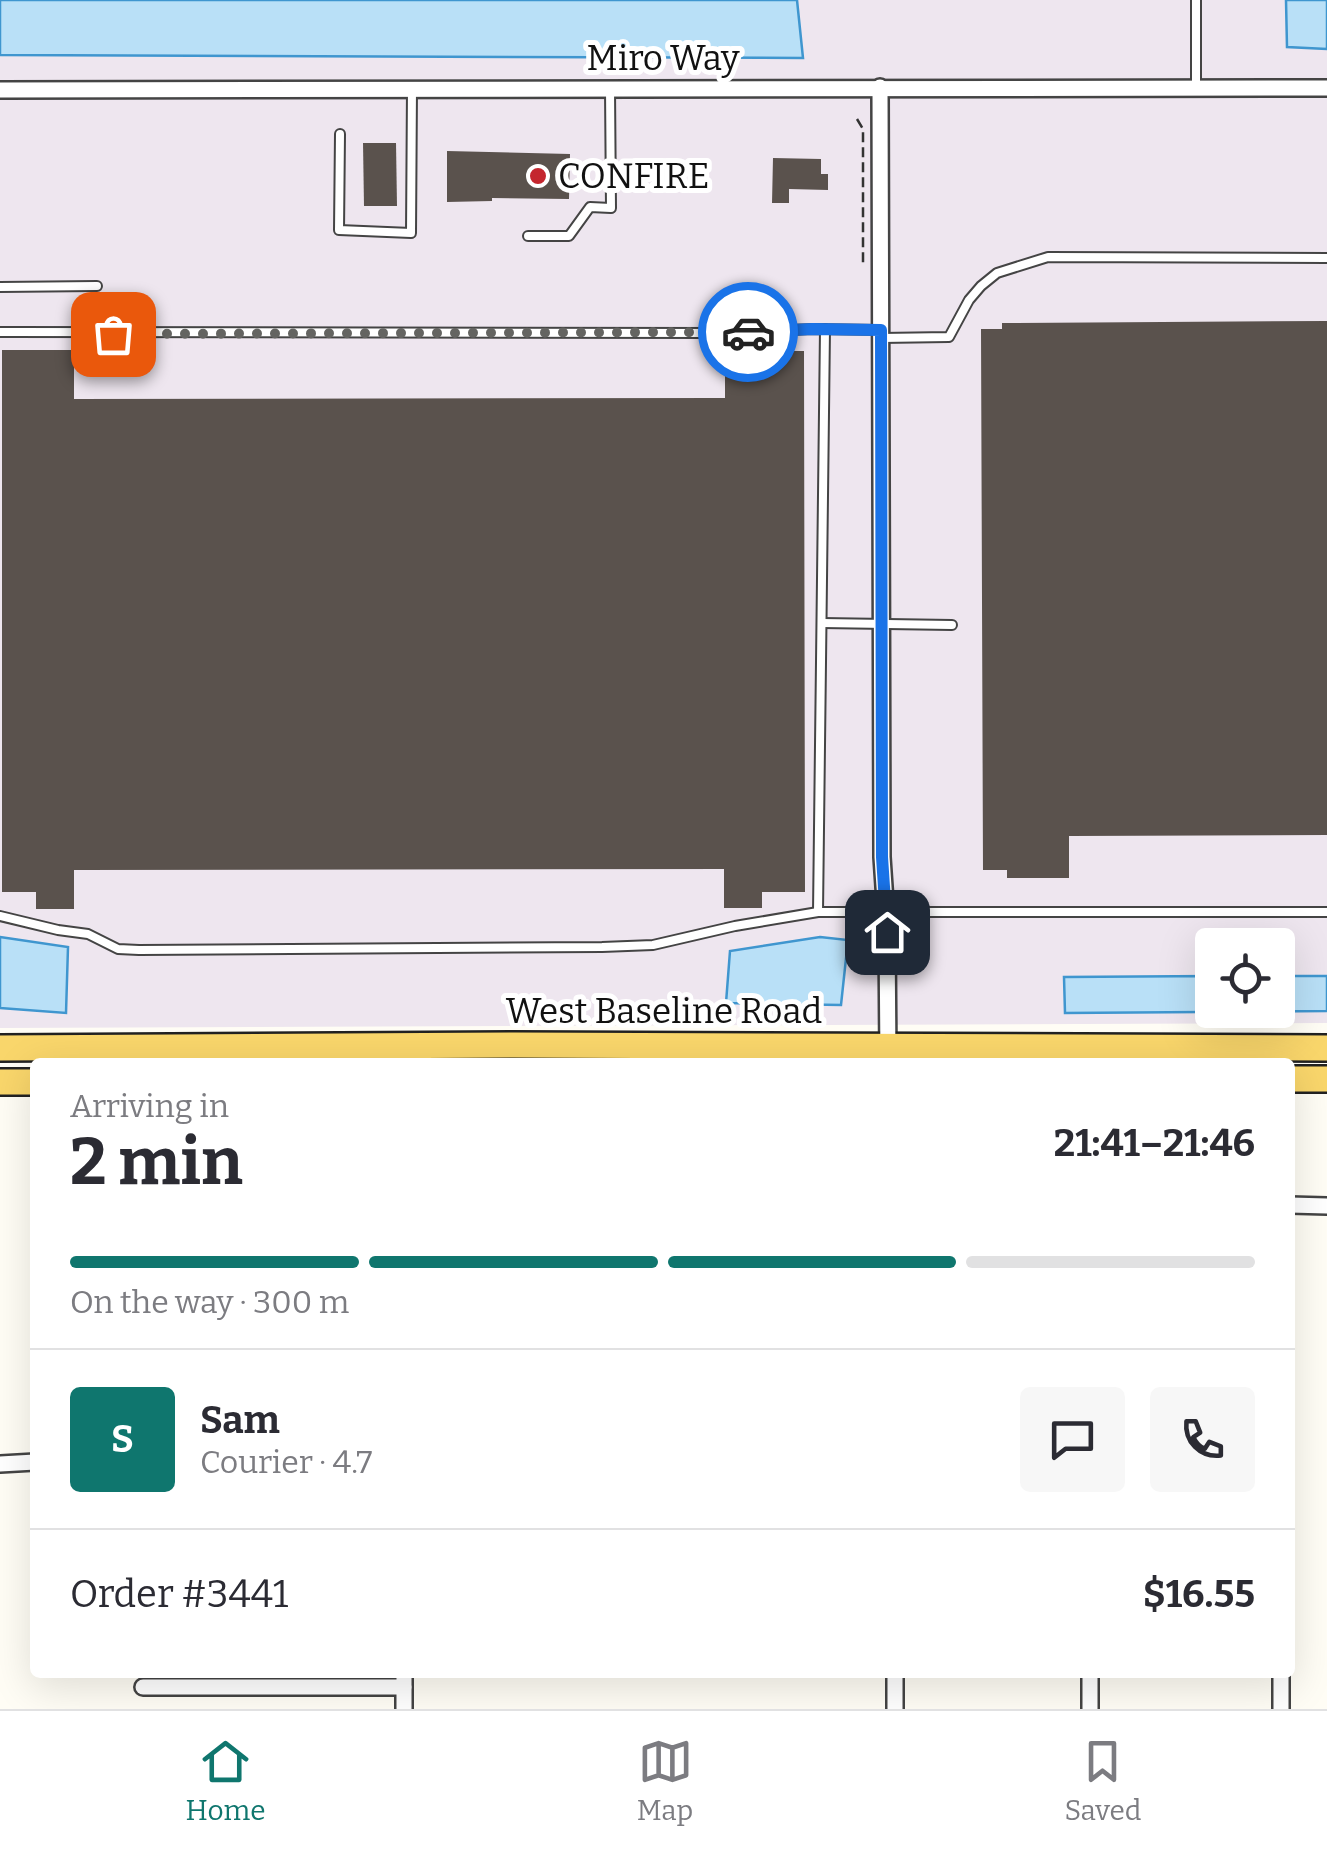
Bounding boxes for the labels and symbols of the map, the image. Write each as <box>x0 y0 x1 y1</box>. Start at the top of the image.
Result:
street label: Miro Way <box>587 37 740 79</box>
place label: CONFIRE <box>558 155 709 197</box>
marker: CONFIRE <box>527 165 549 187</box>
courier <box>698 282 798 382</box>
pin <box>71 292 156 377</box>
pin <box>845 890 930 975</box>
street label: West Baseline Road <box>506 990 822 1032</box>

